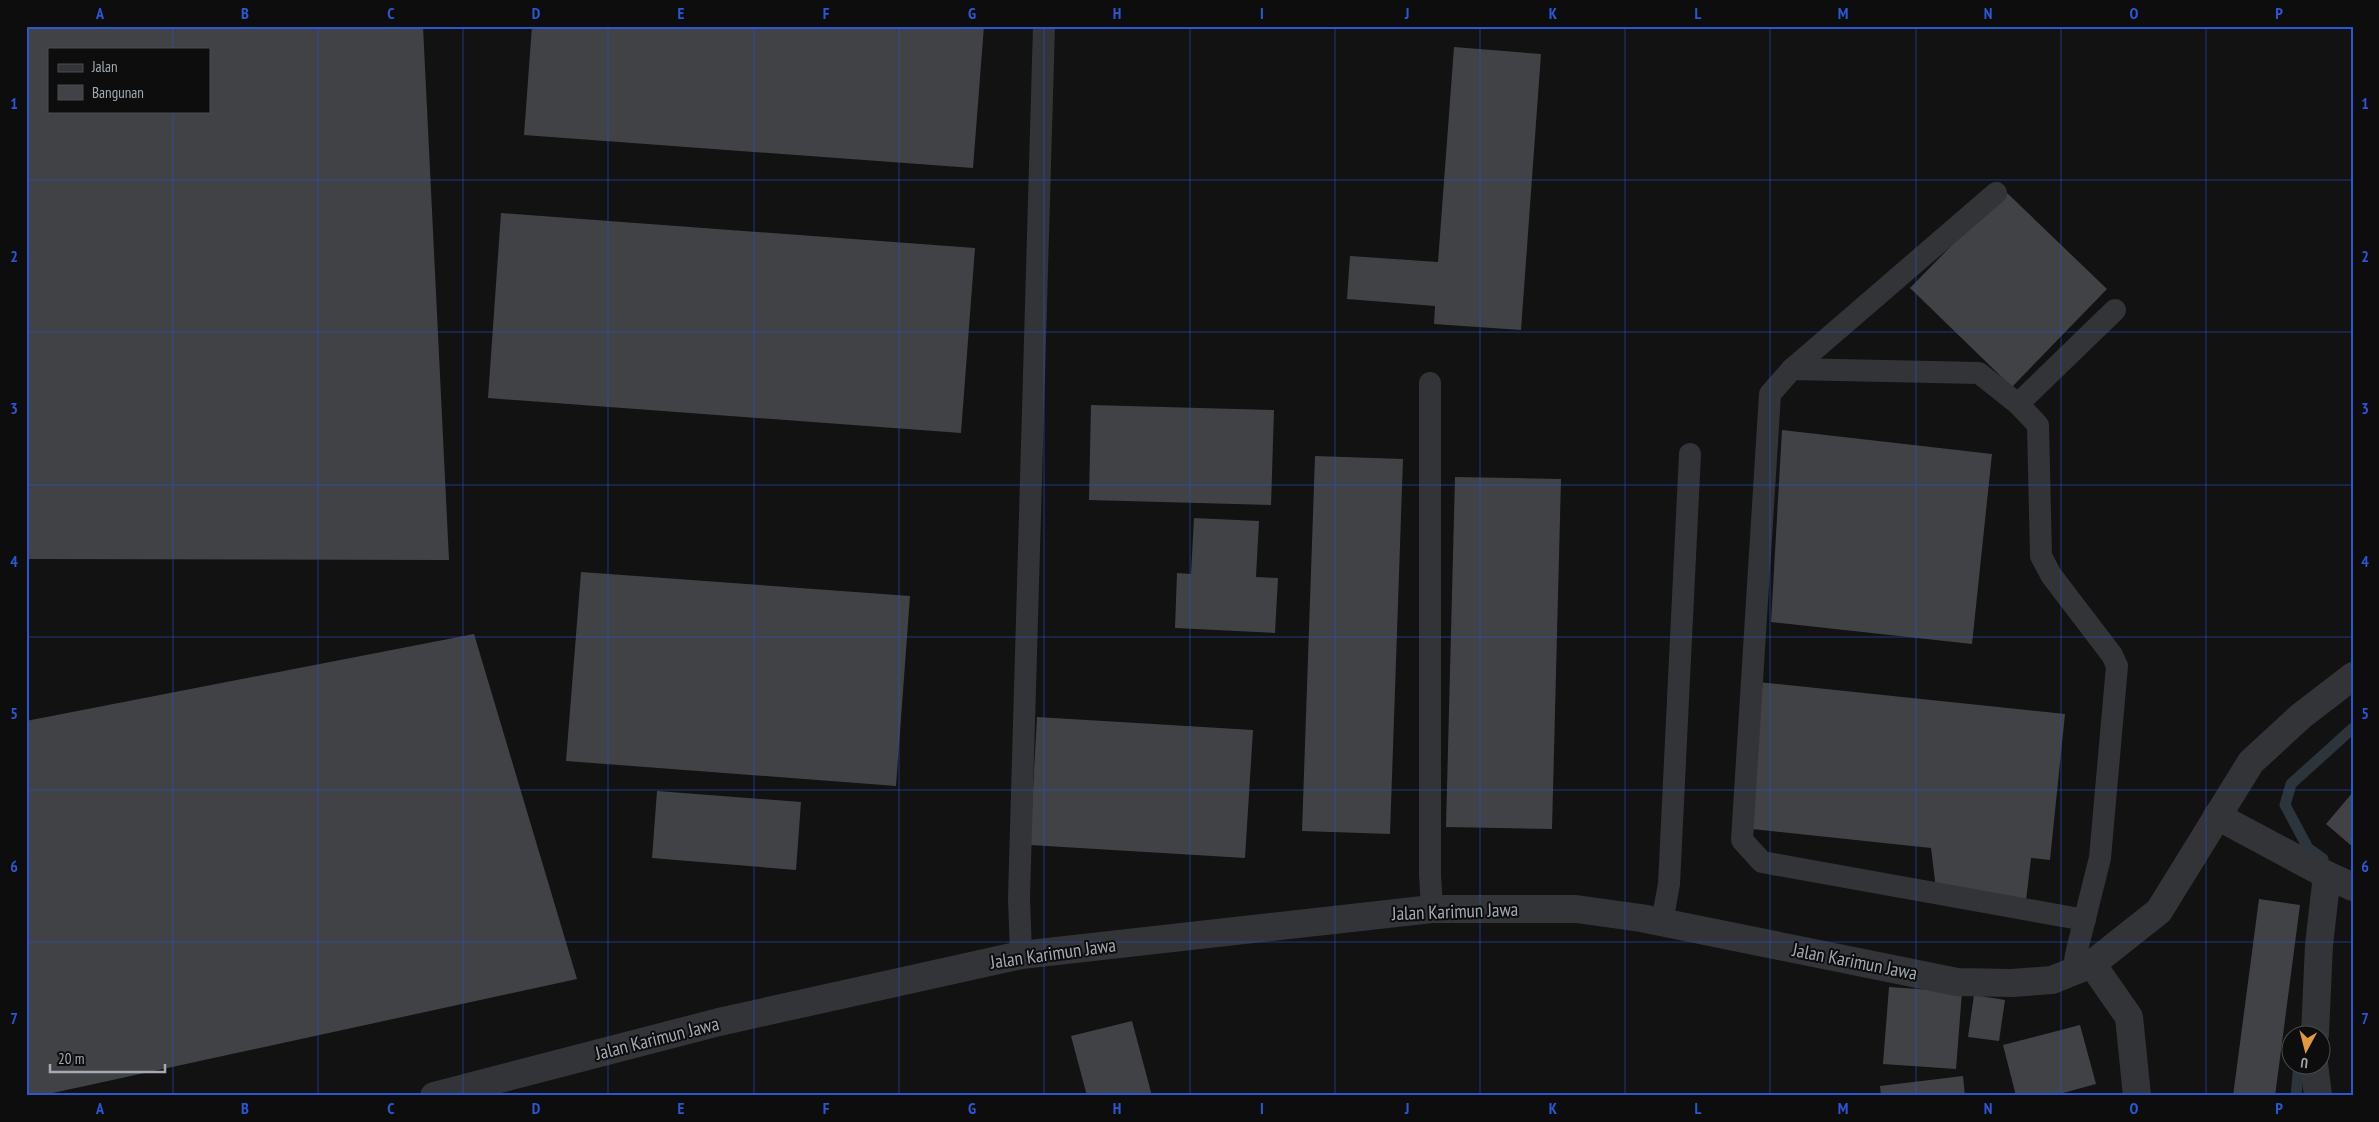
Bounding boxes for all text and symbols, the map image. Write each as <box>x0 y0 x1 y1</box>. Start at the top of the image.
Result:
text: A <box>95 3 105 23</box>
text: B <box>241 3 249 23</box>
text: C <box>387 3 395 23</box>
text: D <box>532 3 541 23</box>
text: E <box>678 3 685 23</box>
text: F <box>823 3 830 23</box>
text: G <box>968 3 976 23</box>
text: H <box>1113 3 1121 23</box>
text: I <box>1260 3 1264 23</box>
text: J <box>1404 3 1409 23</box>
text: K <box>1549 3 1558 23</box>
text: L <box>1695 3 1702 23</box>
text: M <box>1838 3 1848 23</box>
text: N <box>1984 3 1992 23</box>
text: O <box>2130 3 2139 23</box>
text: P <box>2275 3 2283 23</box>
legend <box>48 48 210 112</box>
text: Jalan <box>91 57 118 76</box>
text: Bangunan <box>92 83 144 102</box>
text: 1 <box>10 93 18 113</box>
text: 1 <box>2361 93 2369 113</box>
text: 2 <box>10 246 18 266</box>
text: 2 <box>2361 246 2369 266</box>
text: 3 <box>10 398 18 418</box>
text: 3 <box>2361 398 2369 418</box>
text: 4 <box>10 551 18 571</box>
text: 4 <box>2361 551 2369 571</box>
text: 5 <box>10 703 18 723</box>
text: 5 <box>2361 703 2369 723</box>
text: 6 <box>10 856 18 876</box>
text: 6 <box>2361 856 2369 876</box>
street label: Jalan Karimun Jawa <box>1390 897 1519 925</box>
street label: Jalan Karimun Jawa <box>988 932 1117 974</box>
street label: Jalan Karimun Jawa <box>1790 937 1919 985</box>
text: 7 <box>10 1008 18 1028</box>
text: 7 <box>2361 1008 2369 1028</box>
street label: Jalan Karimun Jawa <box>592 1011 721 1065</box>
north arrow <box>2282 1024 2332 1074</box>
scale bar <box>50 1042 165 1074</box>
text: 20 m <box>58 1049 84 1068</box>
text: U <box>2300 1054 2309 1072</box>
text: A <box>95 1098 105 1118</box>
text: B <box>241 1098 249 1118</box>
text: C <box>387 1098 395 1118</box>
text: D <box>532 1098 541 1118</box>
text: E <box>678 1098 685 1118</box>
text: F <box>823 1098 830 1118</box>
text: G <box>968 1098 976 1118</box>
text: H <box>1113 1098 1121 1118</box>
text: I <box>1260 1098 1264 1118</box>
text: J <box>1404 1098 1409 1118</box>
text: K <box>1549 1098 1558 1118</box>
text: L <box>1695 1098 1702 1118</box>
text: M <box>1838 1098 1848 1118</box>
text: N <box>1984 1098 1992 1118</box>
text: O <box>2130 1098 2139 1118</box>
text: P <box>2275 1098 2283 1118</box>

